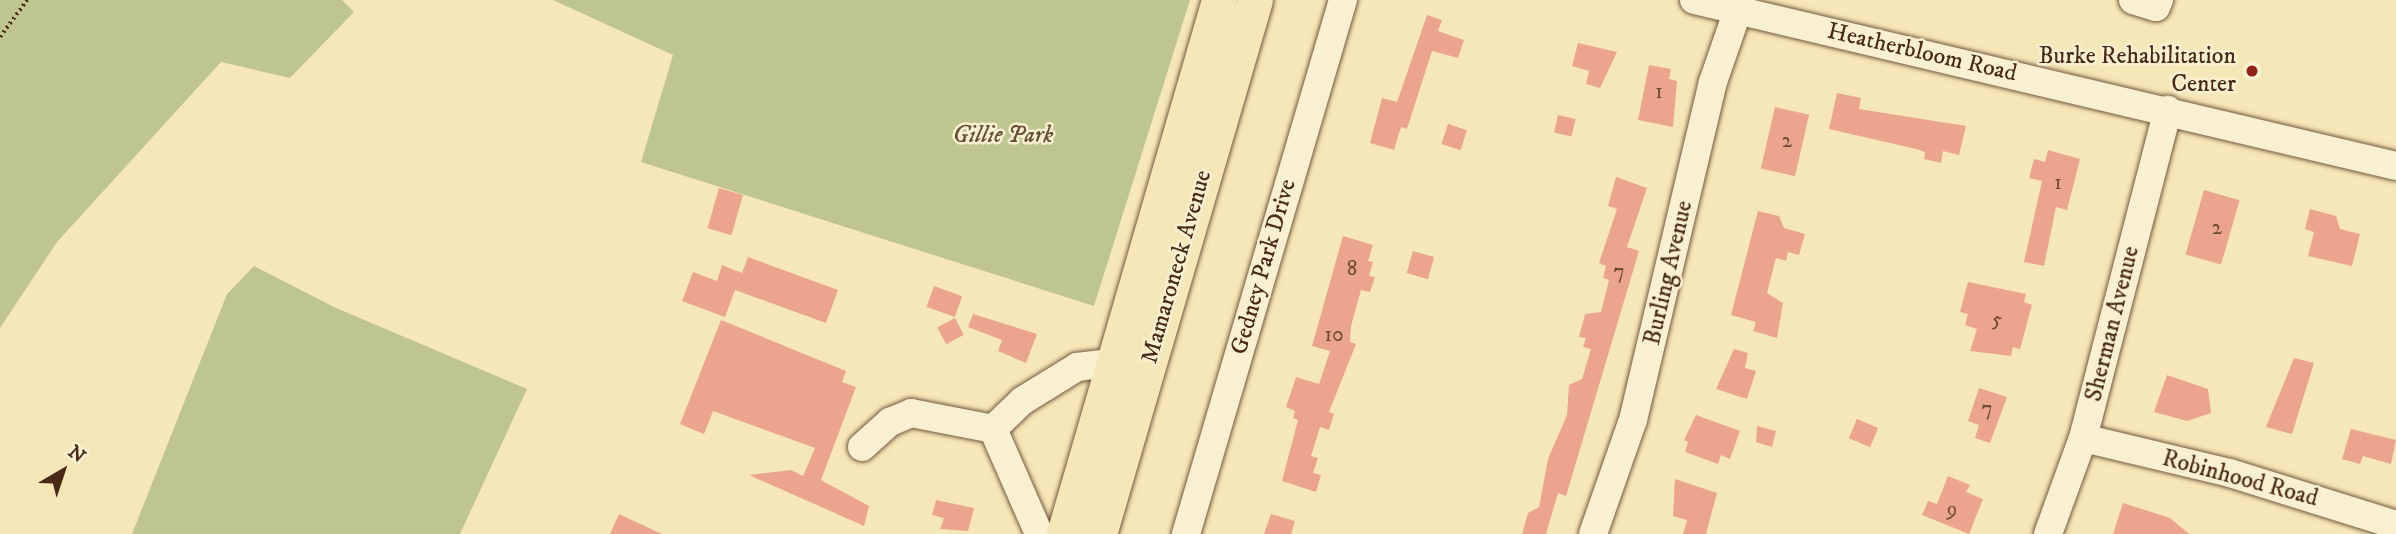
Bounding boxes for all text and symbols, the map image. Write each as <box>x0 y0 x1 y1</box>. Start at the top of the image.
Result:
street label: Heatherbloom Road <box>1825 17 2019 89</box>
place label: Burke Rehabilitation Center <box>2038 43 2236 99</box>
marker: Burke Rehabilitation Center <box>2242 61 2262 81</box>
house number: 1 <box>1655 79 1663 105</box>
park label: Gillie Park <box>953 122 1053 150</box>
house number: 2 <box>1782 128 1792 154</box>
street label: Mamaroneck Avenue <box>1136 167 1218 367</box>
house number: 1 <box>2054 170 2062 196</box>
street label: Gedney Park Drive <box>1225 176 1303 358</box>
street label: Burling Avenue <box>1638 198 1700 348</box>
house number: 2 <box>2212 215 2222 241</box>
street label: Sherman Avenue <box>2080 243 2146 405</box>
house number: 8 <box>1347 256 1357 282</box>
house number: 7 <box>1613 259 1625 285</box>
house number: 5 <box>1992 307 2002 333</box>
house number: 10 <box>1325 322 1343 348</box>
house number: 7 <box>1981 396 1993 422</box>
north arrow <box>28 436 98 506</box>
text: N <box>63 440 90 468</box>
street label: Robinhood Road <box>2159 444 2321 514</box>
house number: 9 <box>1947 497 1957 523</box>

